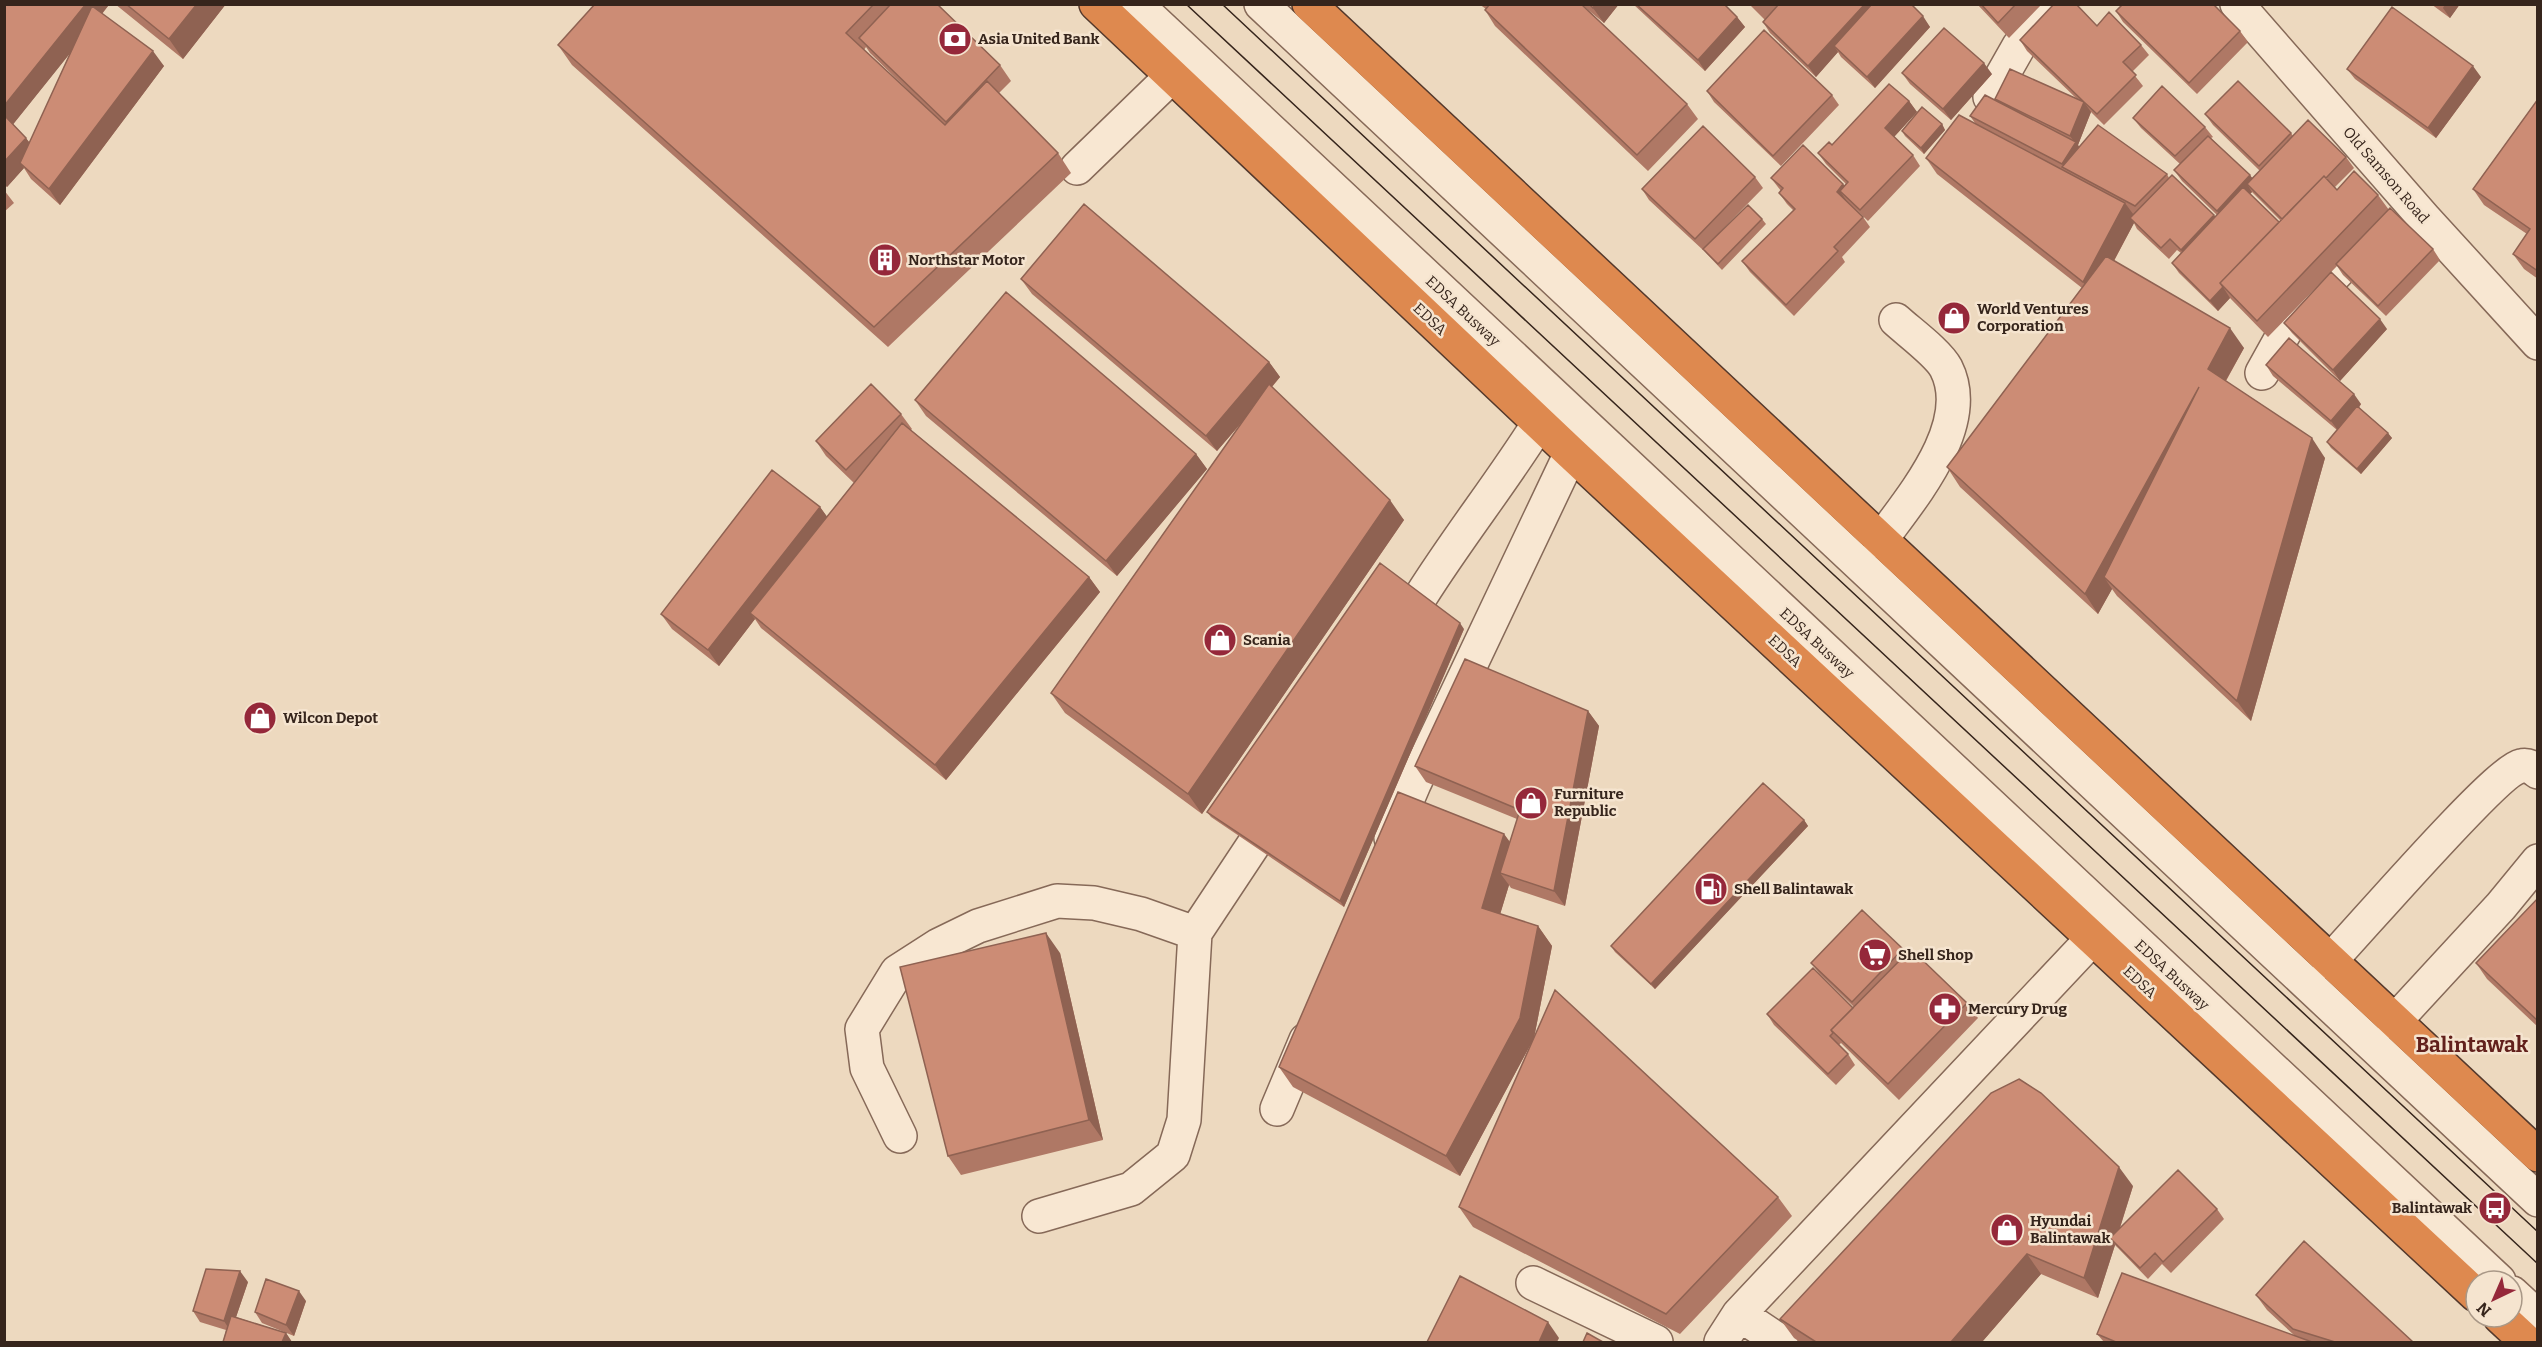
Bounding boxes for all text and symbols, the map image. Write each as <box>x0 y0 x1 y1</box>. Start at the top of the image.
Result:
bank icon: Asia United Bank <box>937 21 973 57</box>
place label: Asia United Bank <box>978 30 1100 48</box>
street label: Old Samson Road <box>2339 123 2433 227</box>
building icon: Northstar Motor <box>867 242 903 278</box>
place label: Northstar Motor <box>908 251 1025 269</box>
street label: EDSA Busway <box>1422 272 1504 350</box>
street label: EDSA <box>1410 299 1450 339</box>
shop icon: World Ventures Corporation <box>1936 300 1972 336</box>
place label: World Ventures Corporation <box>1977 300 2089 335</box>
street label: EDSA Busway <box>1776 604 1858 682</box>
shop icon: Scania <box>1202 622 1238 658</box>
place label: Scania <box>1243 631 1291 649</box>
street label: EDSA <box>1765 631 1805 671</box>
shop icon: Wilcon Depot <box>242 700 278 736</box>
place label: Wilcon Depot <box>283 709 378 727</box>
shop icon: Furniture Republic <box>1513 785 1549 821</box>
place label: Furniture Republic <box>1554 785 1624 820</box>
fuel station icon: Shell Balintawak <box>1693 871 1729 907</box>
place label: Shell Balintawak <box>1734 880 1853 898</box>
street label: EDSA Busway <box>2131 936 2213 1014</box>
supermarket icon: Shell Shop <box>1857 937 1893 973</box>
place label: Shell Shop <box>1898 946 1973 964</box>
street label: EDSA <box>2120 962 2160 1002</box>
pharmacy icon: Mercury Drug <box>1927 991 1963 1027</box>
place label: Mercury Drug <box>1968 1000 2067 1018</box>
district label: Balintawak <box>2416 1032 2529 1058</box>
bus stop icon: Balintawak <box>2477 1190 2513 1226</box>
place label: Balintawak <box>2392 1199 2472 1217</box>
shop icon: Hyundai Balintawak <box>1989 1212 2025 1248</box>
place label: Hyundai Balintawak <box>2030 1212 2110 1247</box>
north arrow <box>2464 1269 2524 1329</box>
text: N <box>2473 1298 2495 1321</box>

